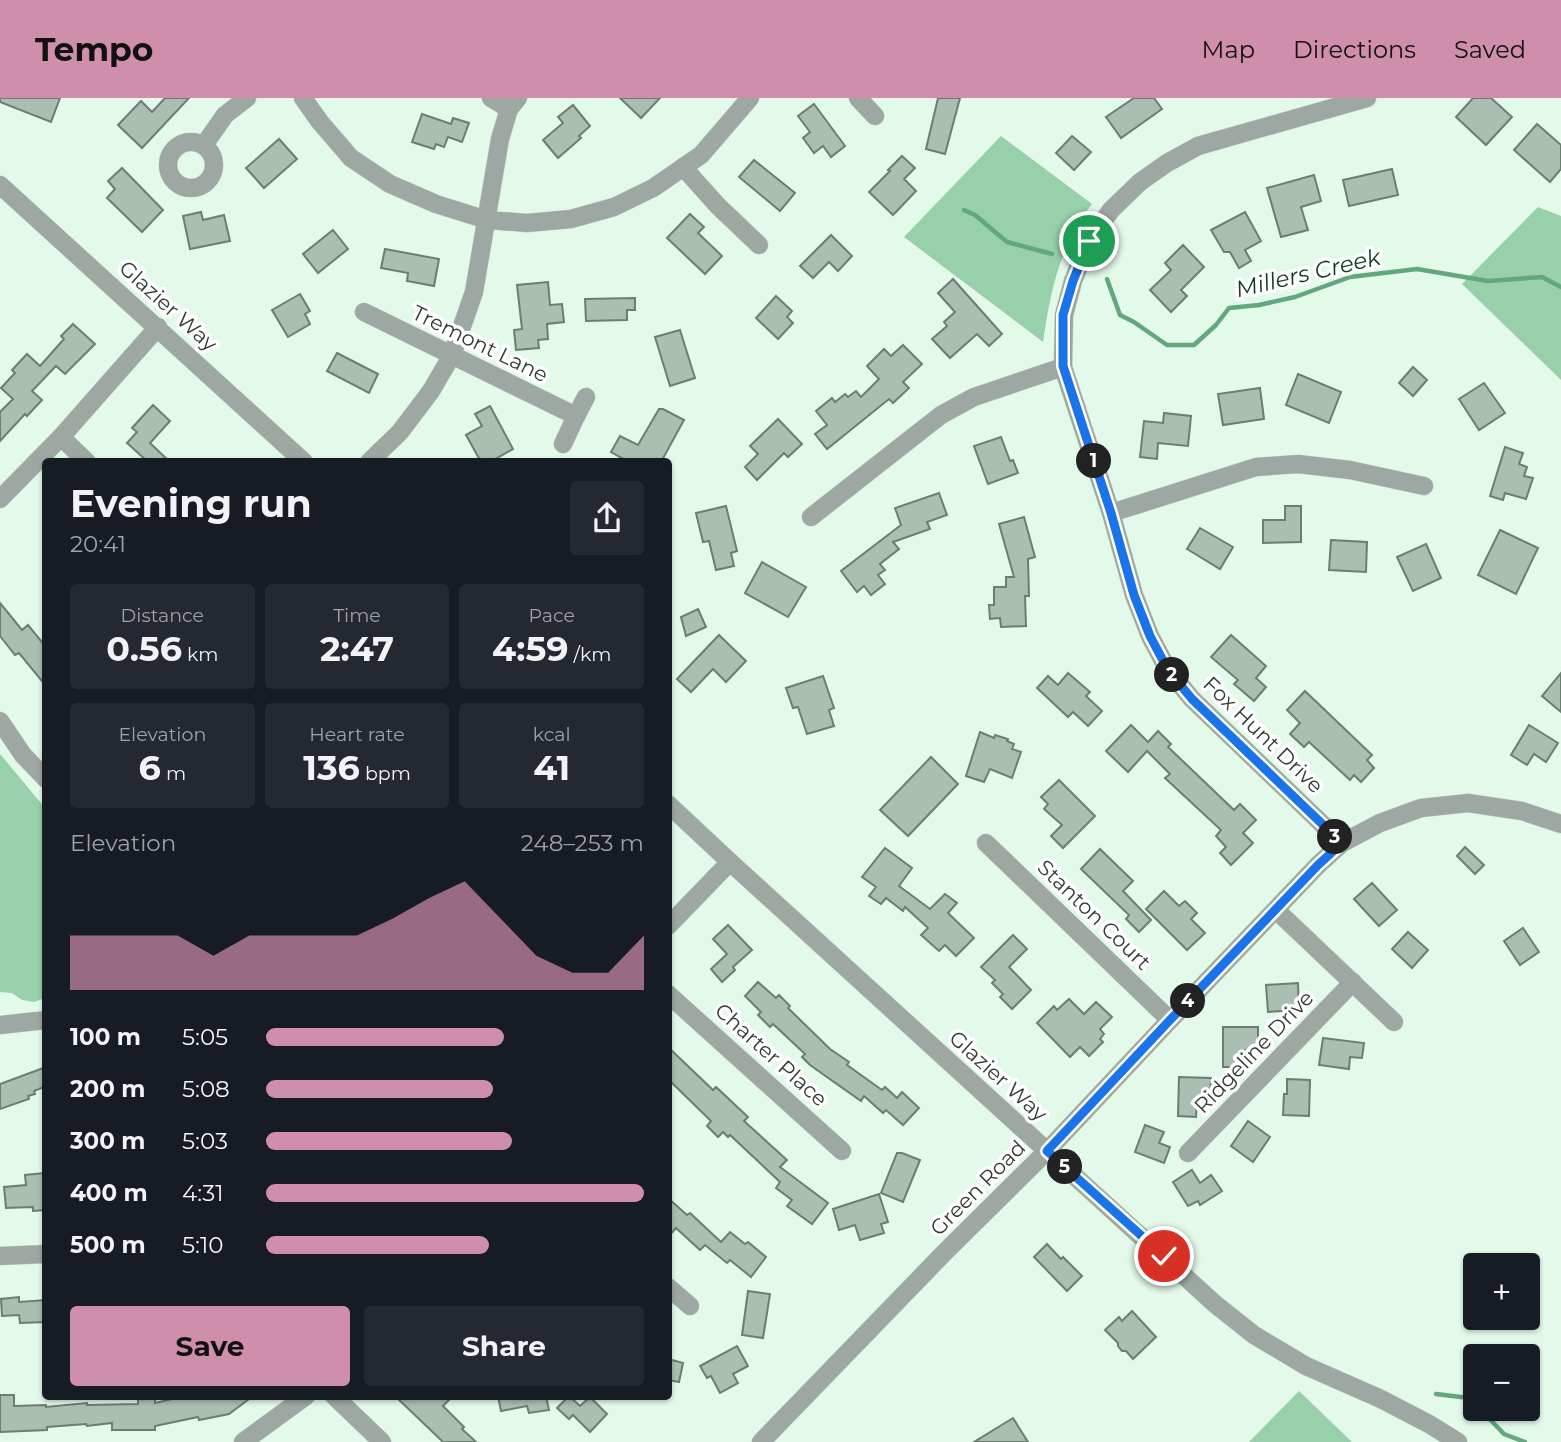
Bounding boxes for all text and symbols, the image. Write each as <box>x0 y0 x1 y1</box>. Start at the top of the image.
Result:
text: Tempo <box>35 29 153 69</box>
text: Map <box>1202 35 1255 64</box>
text: Directions <box>1293 35 1416 64</box>
text: Saved <box>1454 35 1526 64</box>
pin <box>1059 211 1119 271</box>
icon: arrive <box>1070 222 1108 260</box>
water label: Millers Creek <box>1233 242 1384 303</box>
street label: Glazier Way <box>114 255 223 356</box>
street label: Tremont Lane <box>408 300 552 387</box>
pin: 1 <box>1076 444 1112 478</box>
text: 1 <box>1090 449 1097 472</box>
text: Evening run <box>70 480 312 527</box>
button: share <box>570 481 644 555</box>
text: 20:41 <box>70 530 126 558</box>
text: Distance <box>121 604 204 627</box>
text: Time <box>333 604 381 627</box>
text: Pace <box>528 604 575 627</box>
text: 0.56 <box>106 627 182 670</box>
text: 2:47 <box>320 627 394 670</box>
text: 4:59 <box>492 627 569 670</box>
text: km <box>182 643 218 666</box>
text: /km <box>569 643 611 666</box>
pin: 2 <box>1154 658 1190 692</box>
text: 2 <box>1166 663 1177 686</box>
street label: Fox Hunt Drive <box>1198 671 1328 798</box>
text: Elevation <box>118 723 206 746</box>
text: Heart rate <box>309 723 405 746</box>
text: kcal <box>533 723 571 746</box>
text: 6 <box>139 746 161 789</box>
text: 136 <box>303 746 360 789</box>
text: 41 <box>533 746 570 789</box>
text: m <box>161 762 186 785</box>
text: bpm <box>360 762 411 785</box>
pin: 3 <box>1318 820 1352 854</box>
text: 3 <box>1329 825 1340 848</box>
text: Elevation <box>70 829 176 857</box>
text: 248–253 m <box>521 829 644 857</box>
street label: Stanton Court <box>1033 854 1156 975</box>
pin: 4 <box>1170 984 1206 1018</box>
street label: Ridgeline Drive <box>1189 985 1318 1118</box>
text: 4 <box>1181 989 1194 1012</box>
street label: Charter Place <box>710 998 833 1112</box>
text: 100 m <box>70 1023 141 1051</box>
text: 5:05 <box>182 1023 228 1051</box>
street label: Glazier Way <box>944 1025 1053 1126</box>
text: 200 m <box>70 1075 145 1103</box>
text: 5:08 <box>182 1075 230 1103</box>
text: 300 m <box>70 1127 146 1155</box>
text: 5:03 <box>182 1127 228 1155</box>
street label: Green Road <box>925 1135 1030 1240</box>
pin: 5 <box>1048 1150 1082 1184</box>
text: 5 <box>1059 1155 1070 1178</box>
text: 400 m <box>70 1179 148 1207</box>
text: 4:31 <box>182 1179 224 1207</box>
pin <box>1134 1226 1194 1286</box>
text: 500 m <box>70 1231 146 1259</box>
text: 5:10 <box>182 1231 223 1259</box>
icon: check <box>1145 1237 1183 1275</box>
map controls <box>1463 1253 1540 1421</box>
button: + <box>1463 1253 1540 1330</box>
button: Save <box>70 1306 350 1386</box>
button: Share <box>364 1306 644 1386</box>
button: − <box>1463 1344 1540 1421</box>

